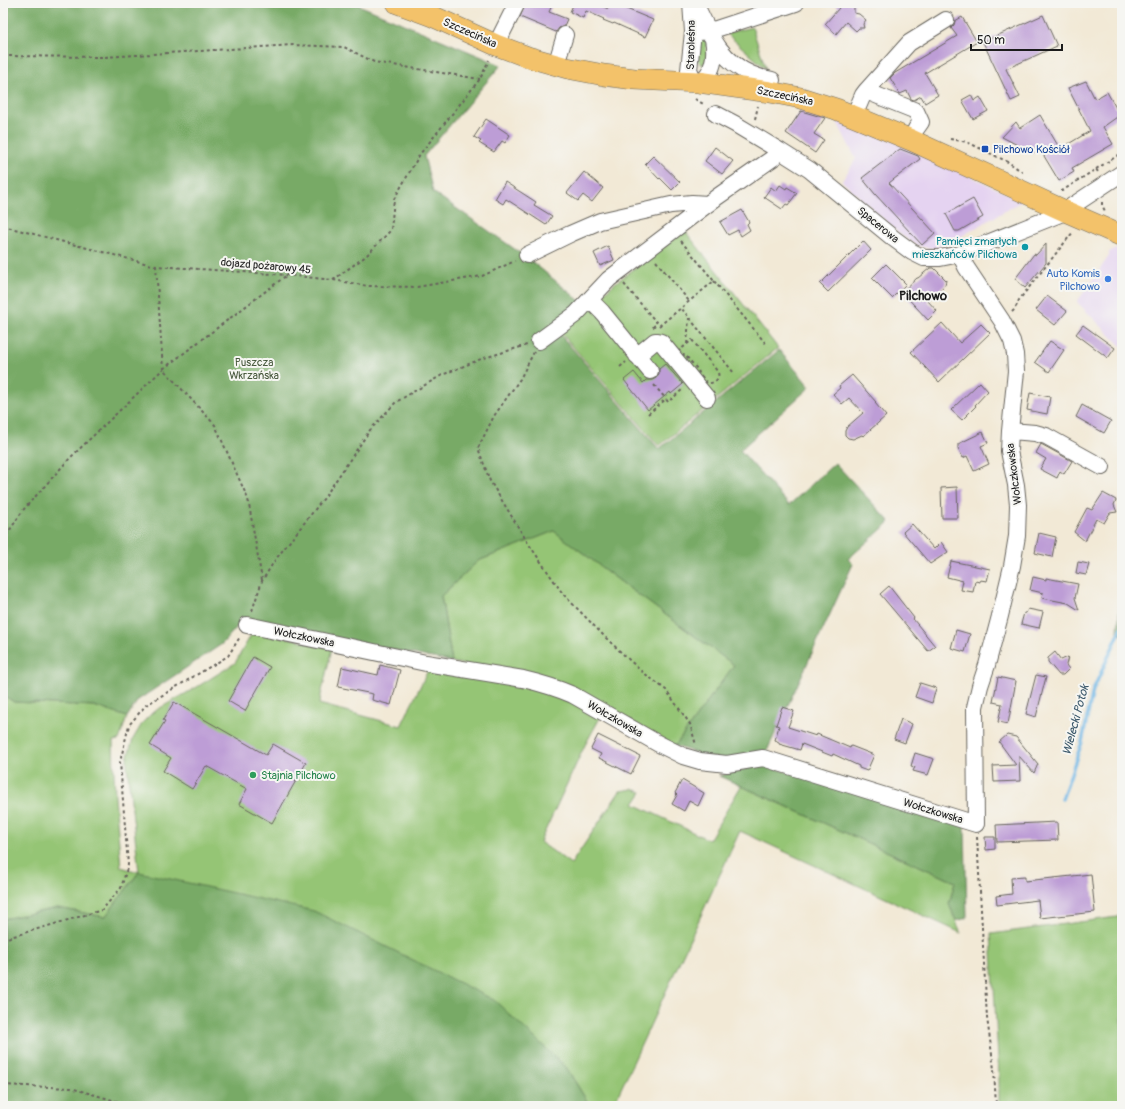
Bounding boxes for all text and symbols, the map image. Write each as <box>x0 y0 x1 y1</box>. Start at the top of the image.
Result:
street label: Szczecińska <box>441 15 499 51</box>
street label: Staroleśna <box>684 20 698 70</box>
scale bar <box>971 26 1062 52</box>
text: 50 m <box>977 33 1005 48</box>
street label: Szczecińska <box>756 84 814 108</box>
place label: Pilchowo Kościół <box>993 143 1070 156</box>
marker: Pilchowo Kościół <box>980 144 990 154</box>
street label: Spacerowa <box>855 204 901 246</box>
place label: Pamięci zmarłych mieszkańców Pilchowa <box>912 235 1017 261</box>
marker: Pamięci zmarłych mieszkańców Pilchowa <box>1020 242 1030 252</box>
street label: dojazd pożarowy 45 <box>220 256 312 276</box>
place label: Auto Komis Pilchowo <box>1046 267 1100 293</box>
marker: Auto Komis Pilchowo <box>1103 274 1113 284</box>
district label: Pilchowo <box>899 288 947 304</box>
park label: Puszcza Wkrzańska <box>229 356 279 382</box>
street label: Wołczkowska <box>1004 443 1024 505</box>
street label: Wołczkowska <box>272 624 336 650</box>
water label: Wielecki Potok <box>1059 682 1093 757</box>
street label: Wołczkowska <box>585 698 645 740</box>
place label: Stajnia Pilchowo <box>261 769 336 782</box>
marker: Stajnia Pilchowo <box>248 770 258 780</box>
street label: Wołczkowska <box>902 796 964 826</box>

